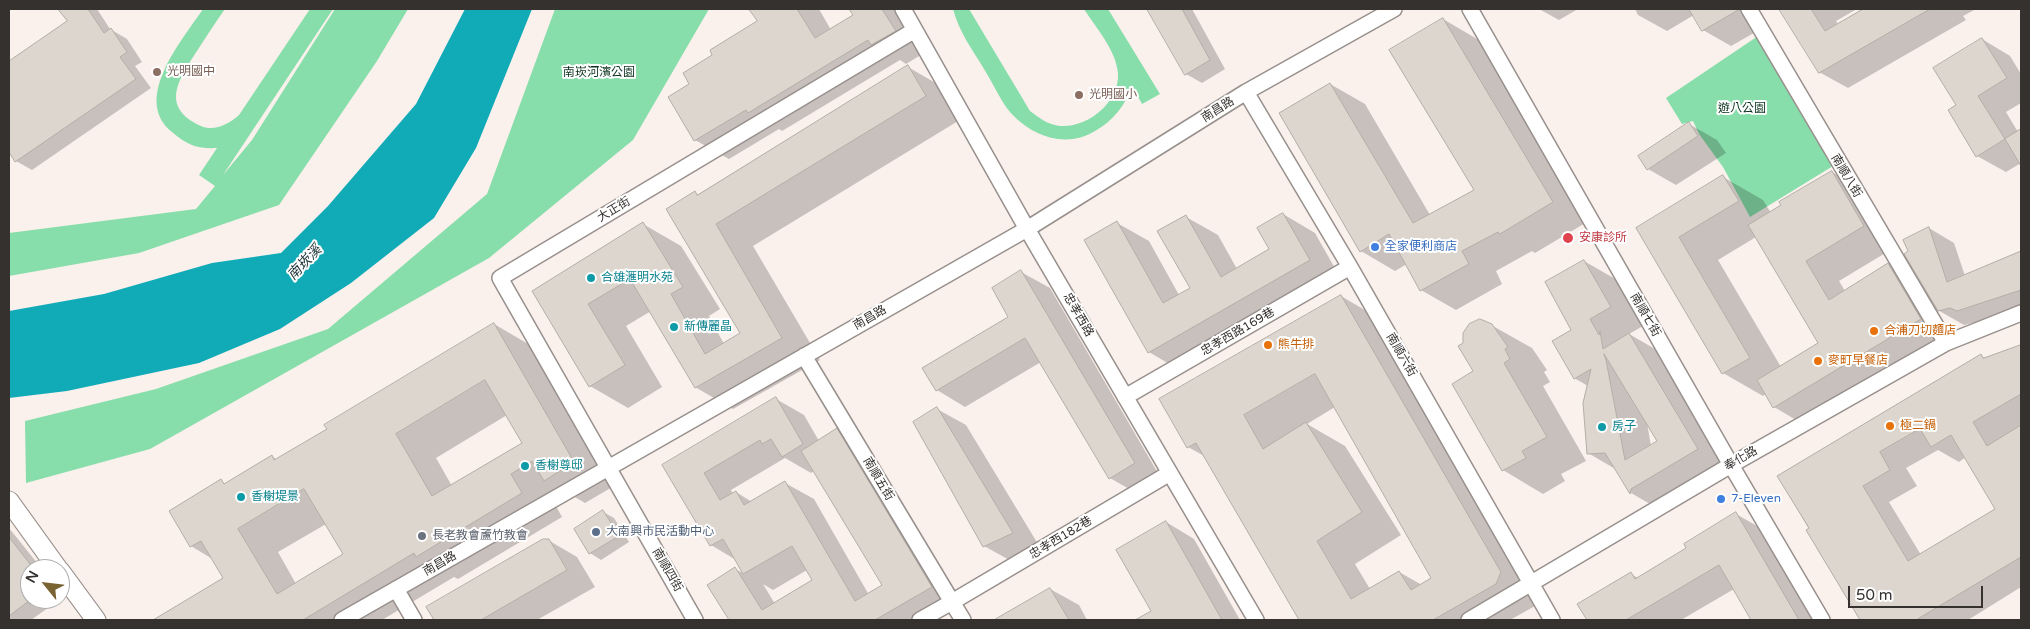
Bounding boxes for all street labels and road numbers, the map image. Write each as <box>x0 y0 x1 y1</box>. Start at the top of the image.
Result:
street label: 南昌路 <box>1199 94 1237 126</box>
street label: 南順八街 <box>1827 152 1865 200</box>
street label: 大正街 <box>595 195 633 225</box>
street label: 忠孝西路 <box>1060 291 1096 339</box>
street label: 南順七街 <box>1627 291 1663 339</box>
street label: 南昌路 <box>851 303 889 333</box>
street label: 忠孝西路169巷 <box>1199 305 1277 359</box>
street label: 南順六街 <box>1383 331 1419 379</box>
street label: 奉化路 <box>1722 444 1760 474</box>
street label: 南順五街 <box>859 455 897 503</box>
street label: 忠孝西182巷 <box>1027 514 1095 562</box>
street label: 南順四街 <box>649 546 685 594</box>
street label: 南昌路 <box>421 549 459 579</box>

